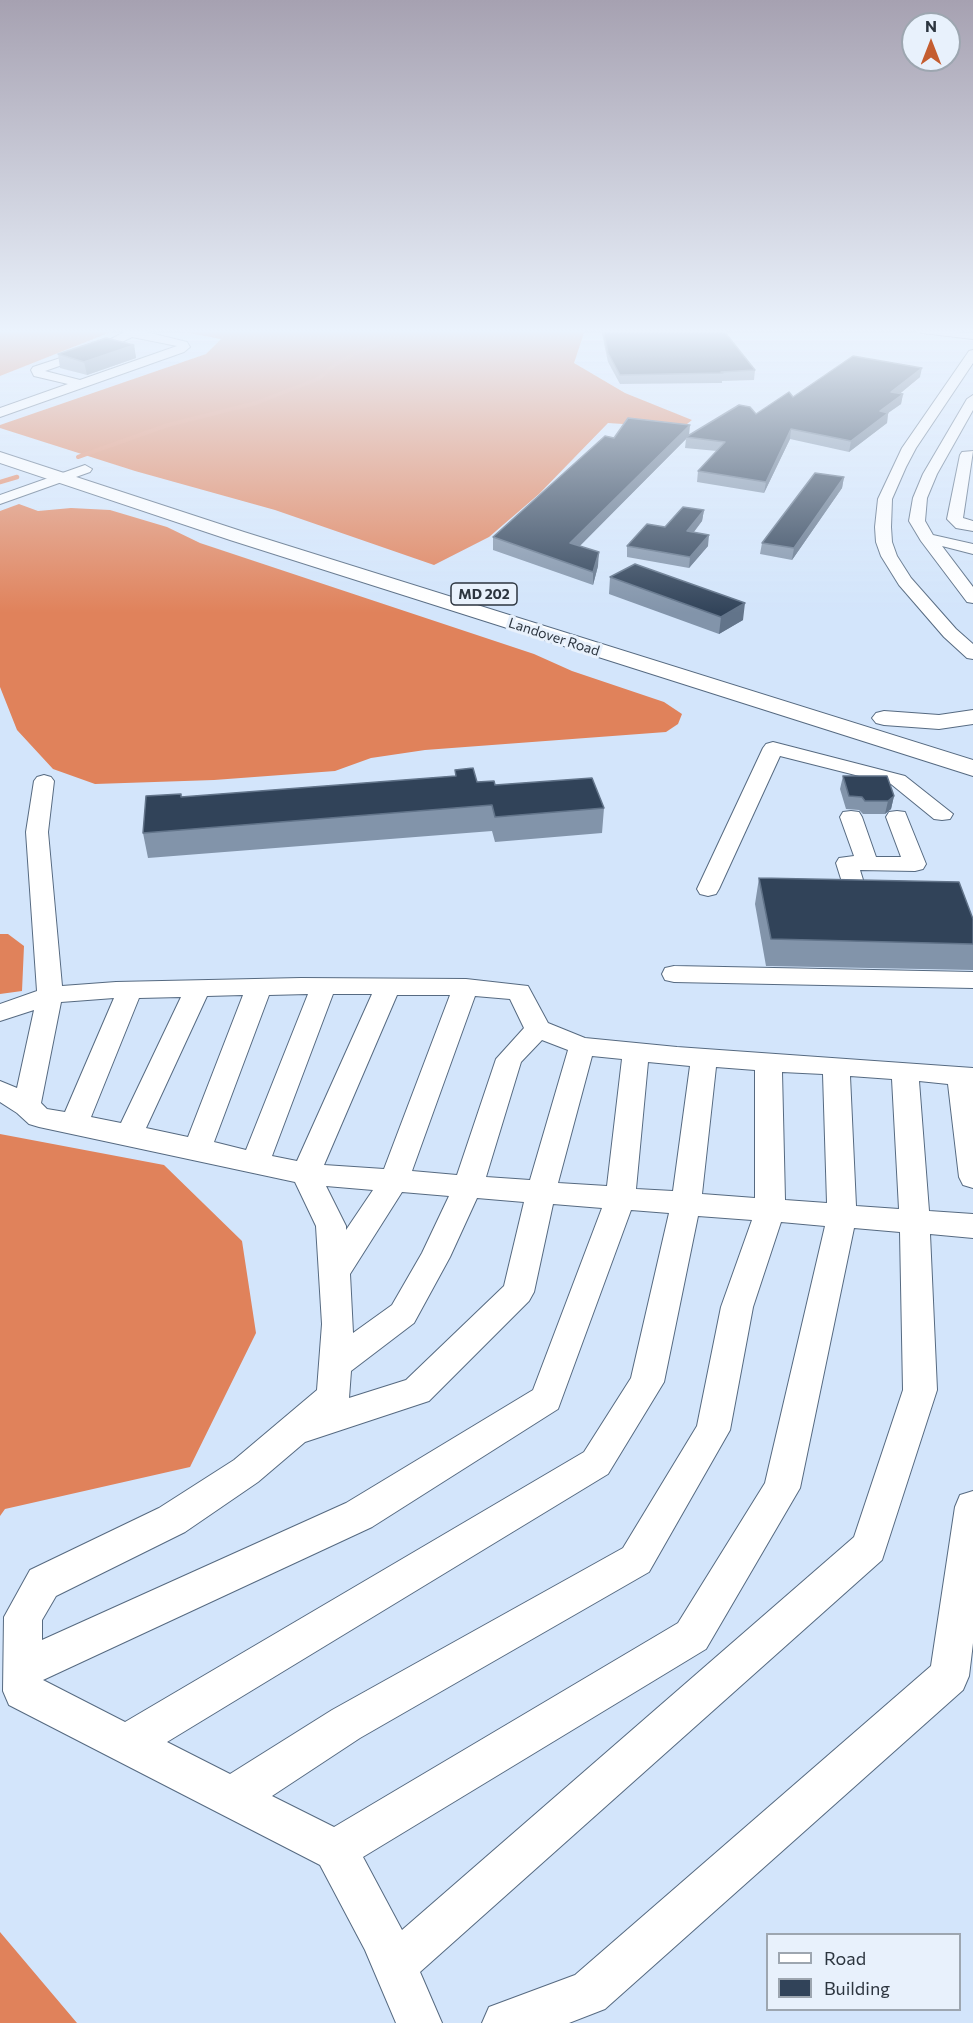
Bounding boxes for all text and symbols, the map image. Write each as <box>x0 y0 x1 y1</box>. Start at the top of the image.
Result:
north arrow <box>901 12 961 72</box>
text: N <box>925 16 937 35</box>
road number: MD 202 <box>451 583 517 605</box>
street label: Landover Road <box>506 614 602 660</box>
legend <box>766 1933 961 2011</box>
text: Road <box>824 1947 866 1969</box>
text: Building <box>824 1977 890 1999</box>

